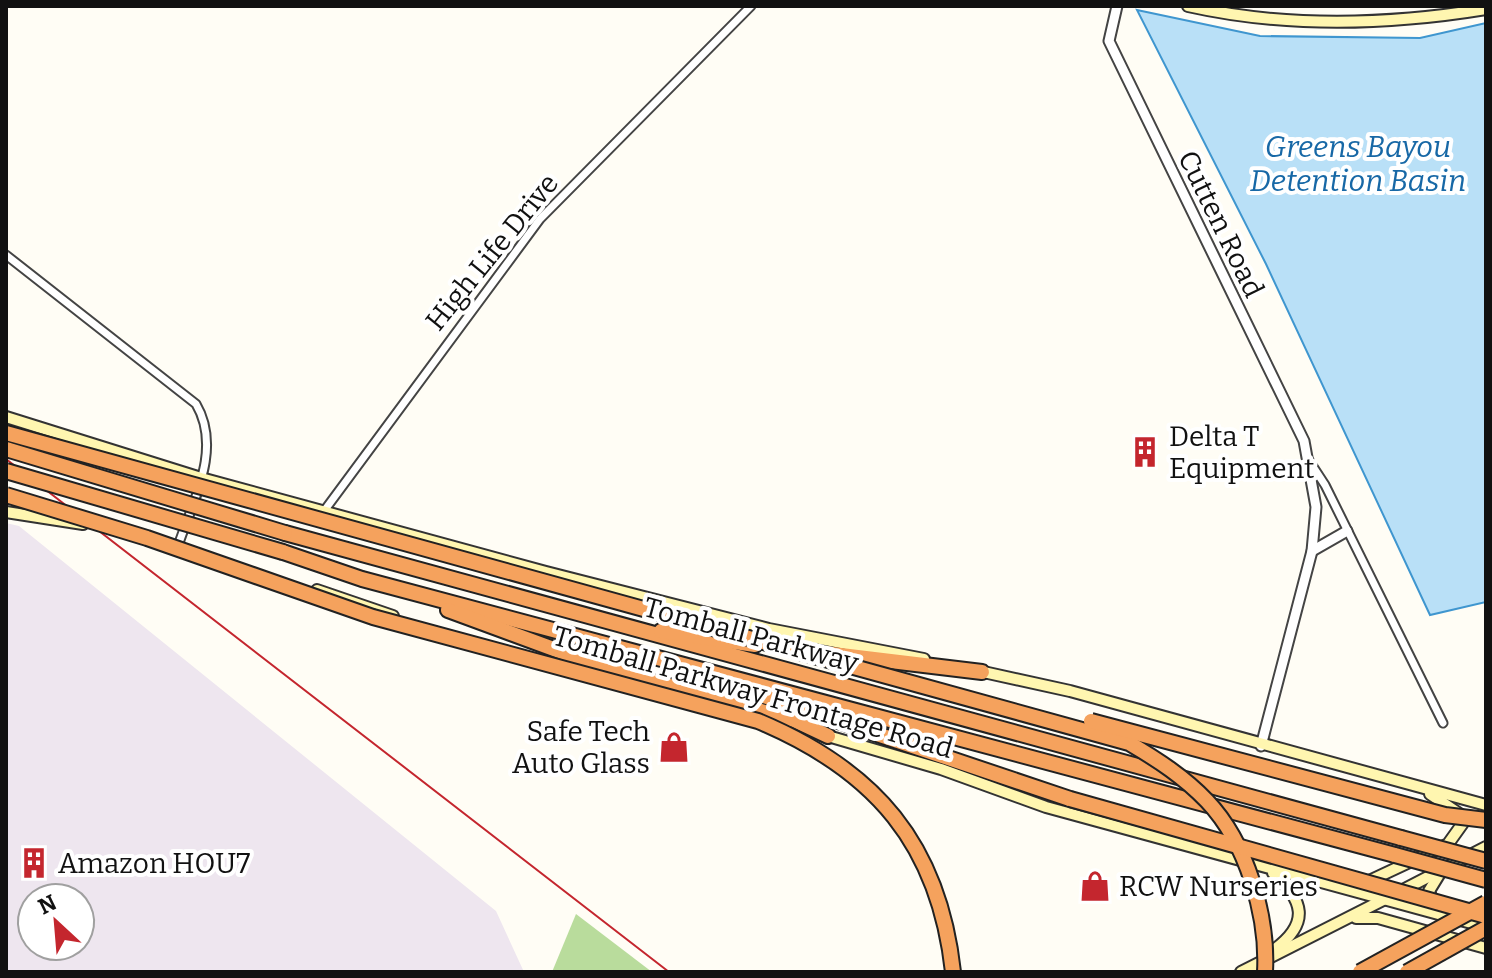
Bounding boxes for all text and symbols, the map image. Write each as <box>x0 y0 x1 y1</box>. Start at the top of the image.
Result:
water label: Greens Bayou Detention Basin <box>1250 129 1466 199</box>
street label: Cutten Road <box>1171 145 1271 303</box>
street label: High Life Drive <box>419 167 565 337</box>
place label: Delta T Equipment <box>1169 420 1314 485</box>
building icon: Delta T Equipment <box>1128 435 1162 469</box>
street label: Tomball Parkway <box>640 590 862 680</box>
street label: Tomball Parkway Frontage Road <box>549 619 957 765</box>
place label: Safe Tech Auto Glass <box>512 715 650 780</box>
shop icon: Safe Tech Auto Glass <box>657 730 691 764</box>
building icon: Amazon HOU7 <box>17 846 51 880</box>
place label: Amazon HOU7 <box>58 847 250 880</box>
shop icon: RCW Nurseries <box>1078 869 1112 903</box>
place label: RCW Nurseries <box>1119 870 1318 903</box>
north arrow <box>16 882 96 962</box>
text: N <box>34 889 61 920</box>

